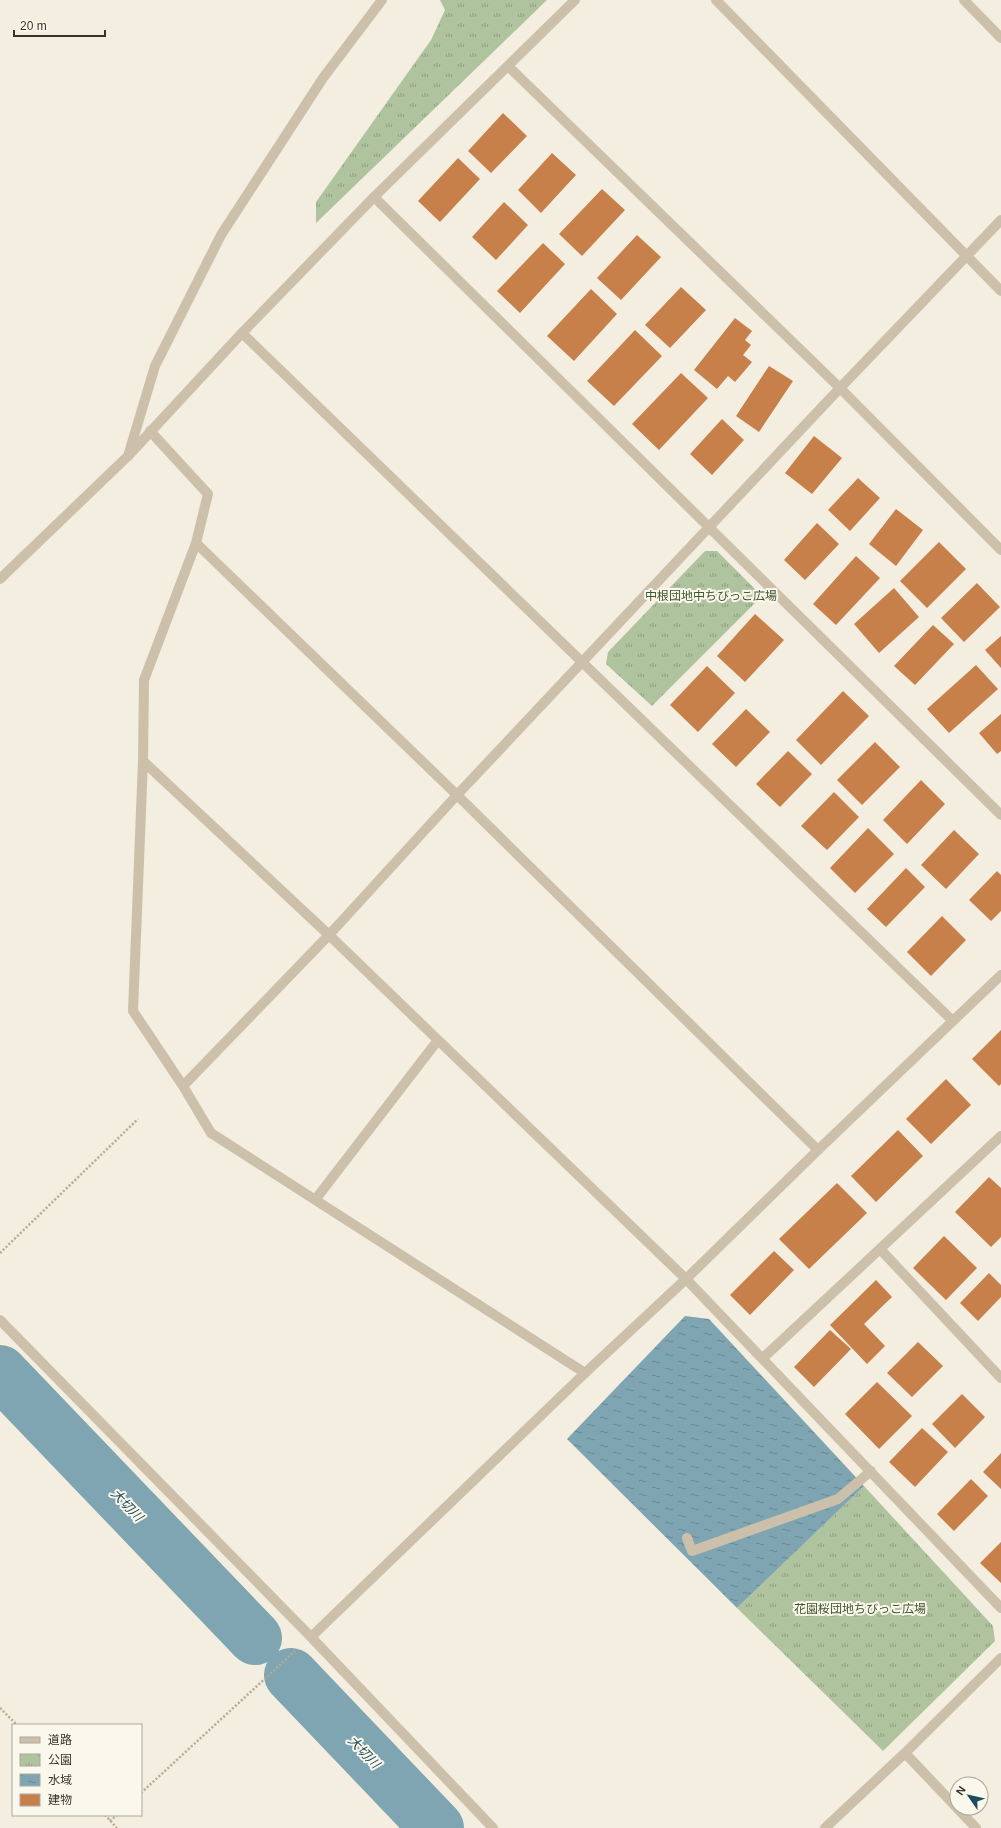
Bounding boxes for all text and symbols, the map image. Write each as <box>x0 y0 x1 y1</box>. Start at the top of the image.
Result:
scale bar <box>14 12 105 38</box>
text: 20 m <box>20 19 47 33</box>
park label: 中根団地中ちびっこ広場 <box>645 589 777 603</box>
water label: 大切川 <box>108 1486 147 1526</box>
park label: 花園桜団地ちびっこ広場 <box>794 1602 926 1616</box>
legend <box>12 1724 142 1816</box>
text: 道路 <box>48 1733 72 1747</box>
water label: 大切川 <box>345 1733 384 1773</box>
text: 公園 <box>48 1753 72 1767</box>
text: 水域 <box>48 1773 72 1787</box>
north arrow <box>949 1776 989 1816</box>
text: N <box>954 1784 968 1797</box>
text: 建物 <box>48 1793 72 1807</box>

